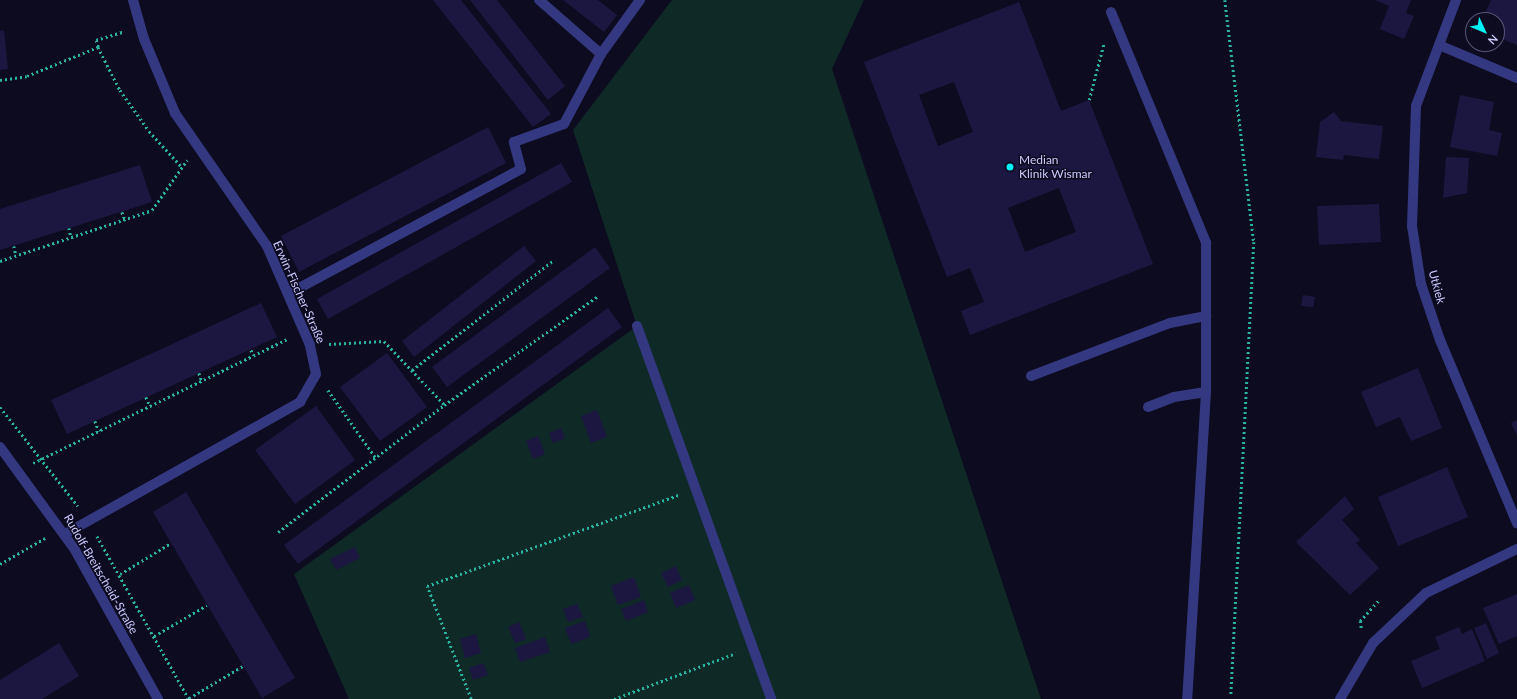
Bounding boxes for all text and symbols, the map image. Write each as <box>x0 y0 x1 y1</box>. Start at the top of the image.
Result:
north arrow <box>1465 12 1505 52</box>
text: N <box>1486 32 1501 48</box>
place label: Median Klinik Wismar <box>1019 153 1092 181</box>
marker: Median Klinik Wismar <box>1004 161 1016 173</box>
street label: Erwin-Fischer-Straße <box>270 238 328 346</box>
street label: Utkiek <box>1426 269 1448 305</box>
street label: Rudolf-Breitscheid-Straße <box>61 511 141 637</box>

